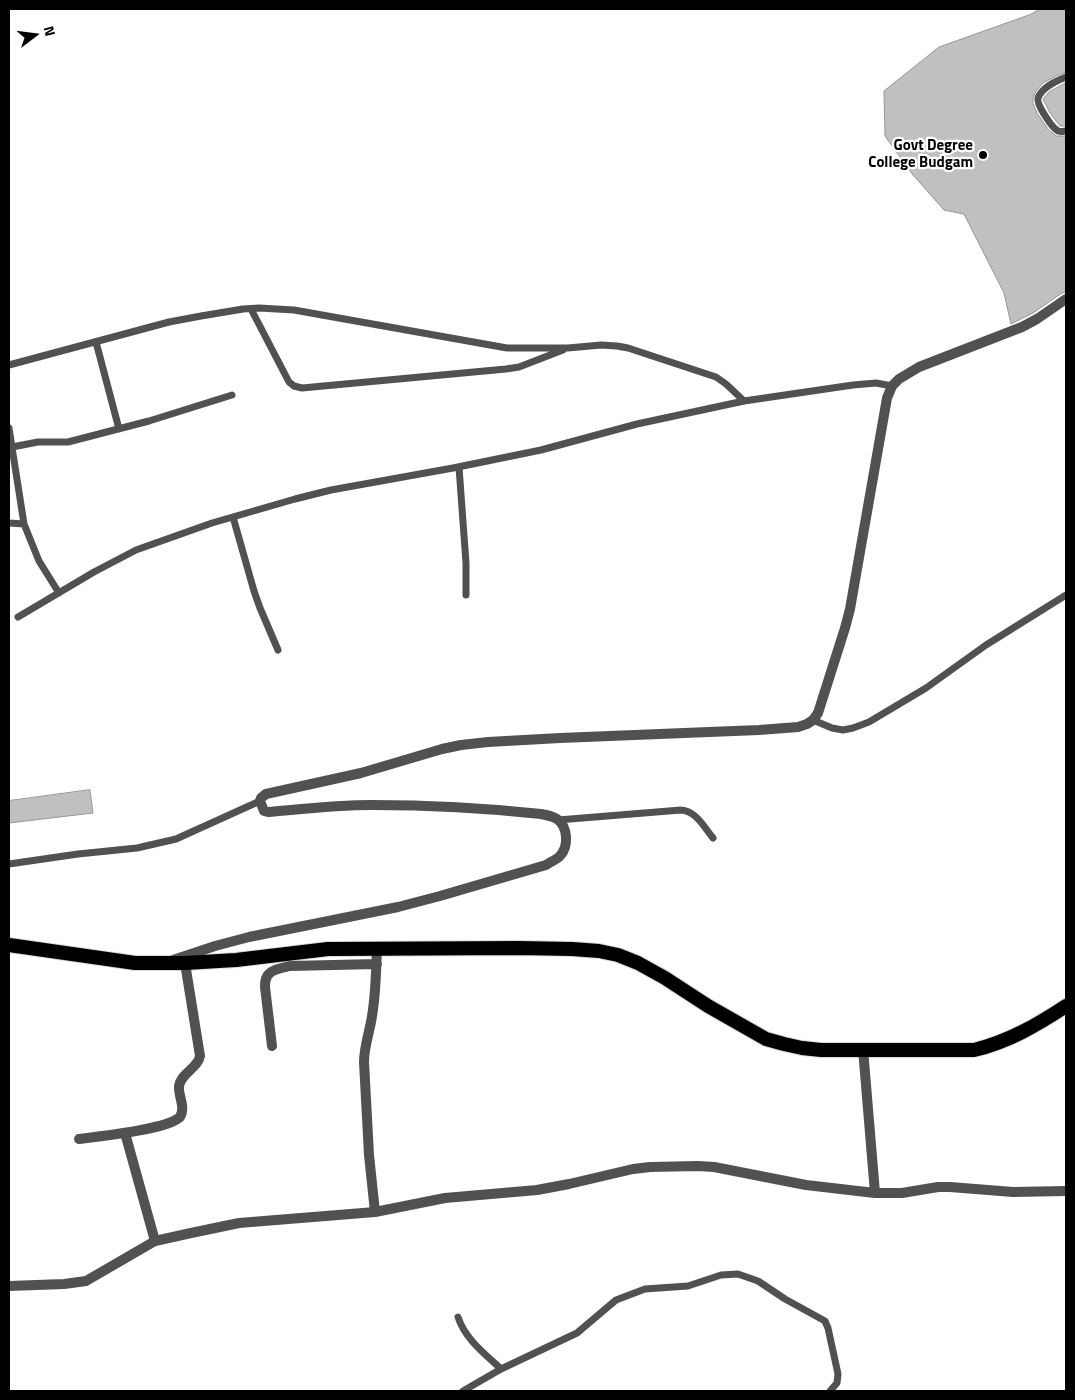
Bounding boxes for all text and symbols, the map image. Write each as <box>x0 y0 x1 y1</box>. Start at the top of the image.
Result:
north arrow <box>10 10 60 60</box>
text: N <box>39 24 61 38</box>
place label: Govt Degree College Budgam <box>868 137 973 172</box>
marker: Govt Degree College Budgam <box>977 149 989 161</box>

